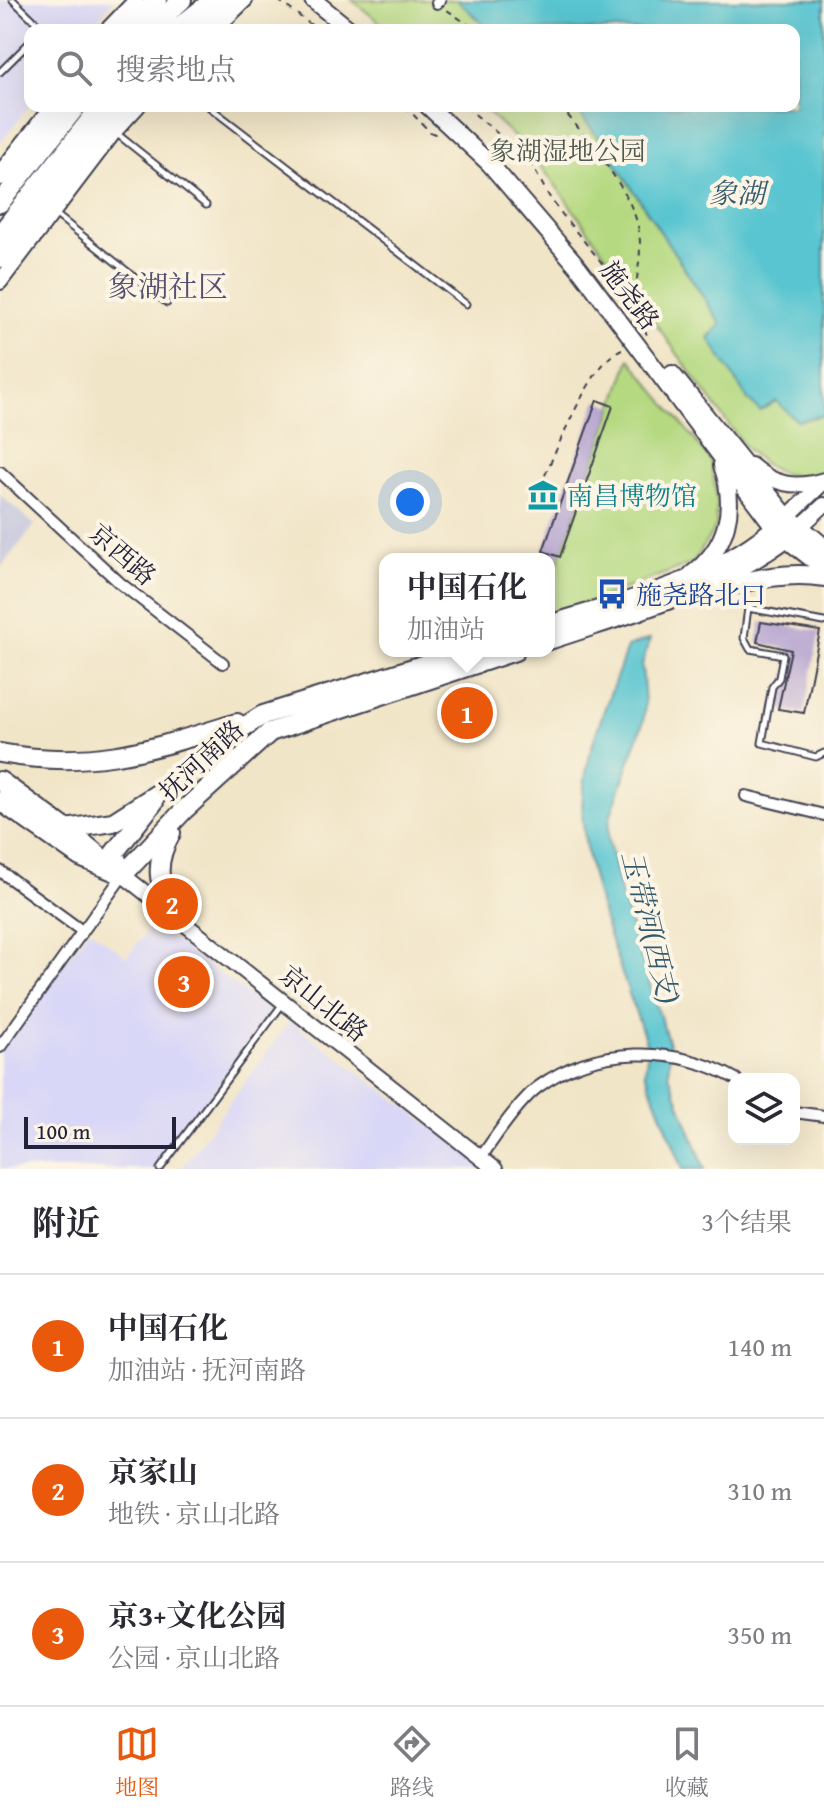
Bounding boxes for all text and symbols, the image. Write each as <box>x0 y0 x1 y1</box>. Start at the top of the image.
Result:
search box <box>24 24 800 112</box>
icon: search <box>52 46 96 90</box>
text: 搜索地点 <box>116 47 236 91</box>
park label: 象湖湿地公园 <box>490 131 646 170</box>
water label: 象湖 <box>709 172 770 213</box>
street label: 施尧路 <box>591 252 669 338</box>
district label: 象湖社区 <box>108 264 228 308</box>
place label: 南昌博物馆 <box>567 476 697 515</box>
museum icon: 南昌博物馆 <box>526 478 560 512</box>
your location <box>390 482 430 522</box>
street label: 京西路 <box>81 514 165 594</box>
popup <box>379 553 555 657</box>
text: 中国石化 <box>407 564 527 608</box>
place label: 施尧路北口 <box>636 575 766 614</box>
bus stop icon: 施尧路北口 <box>595 577 629 611</box>
text: 加油站 <box>407 609 485 648</box>
pin: 1 <box>441 683 493 743</box>
street label: 抚河南路 <box>150 710 252 810</box>
water label: 玉带河(西支) <box>612 846 690 1008</box>
pin: 2 <box>146 874 198 934</box>
pin: 3 <box>158 952 210 1012</box>
street label: 京山北路 <box>271 955 377 1051</box>
map controls <box>728 1073 800 1145</box>
button: layers <box>728 1073 800 1145</box>
scale bar <box>24 1113 176 1149</box>
text: 100 m <box>36 1115 91 1147</box>
text: 附近 <box>32 1198 100 1247</box>
text: 3个结果 <box>701 1202 792 1241</box>
text: 中国石化 <box>108 1305 228 1349</box>
text: 1 <box>51 1327 65 1366</box>
text: 140 m <box>727 1327 792 1366</box>
text: 加油站 · 抚河南路 <box>108 1350 306 1389</box>
text: 京家山 <box>108 1449 198 1493</box>
text: 2 <box>51 1471 65 1510</box>
text: 310 m <box>727 1471 792 1510</box>
text: 地铁 · 京山北路 <box>108 1494 280 1533</box>
text: 京3+文化公园 <box>108 1593 286 1637</box>
text: 3 <box>51 1615 65 1654</box>
text: 350 m <box>727 1615 792 1654</box>
text: 公园 · 京山北路 <box>108 1638 280 1677</box>
tab: 地图 <box>115 1722 159 1803</box>
tab: 路线 <box>390 1722 434 1803</box>
tab: 收藏 <box>665 1722 709 1803</box>

